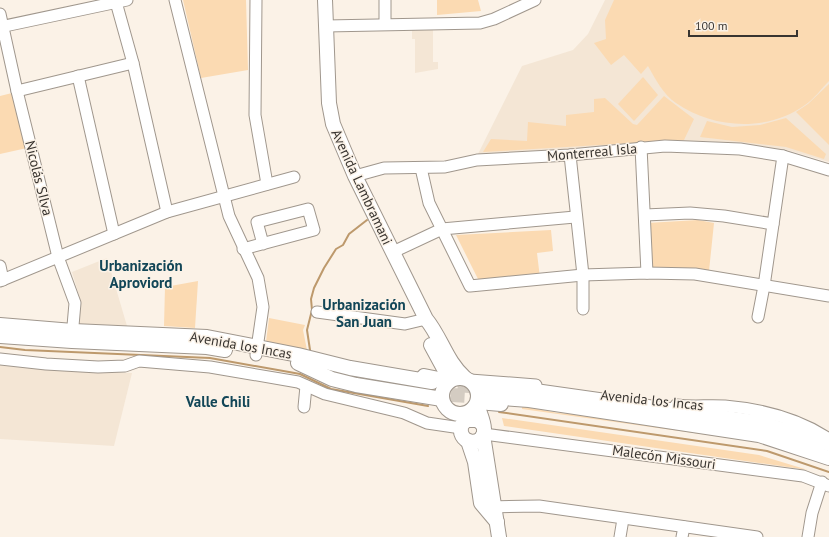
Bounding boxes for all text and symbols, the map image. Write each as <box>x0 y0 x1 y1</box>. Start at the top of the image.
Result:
scale bar <box>689 12 797 38</box>
text: 100 m <box>695 18 728 33</box>
street label: Avenida Lambramani <box>327 126 397 248</box>
street label: Nicolás SIlva <box>21 139 57 217</box>
street label: Monterreal Isla <box>546 139 638 165</box>
district label: Urbanización Aproviord <box>99 256 183 292</box>
district label: Urbanización San Juan <box>322 295 406 331</box>
street label: Avenida los Incas <box>189 327 293 363</box>
street label: Avenida los Incas <box>600 386 704 414</box>
district label: Valle Chili <box>185 392 250 411</box>
street label: Malecón Missouri <box>611 441 717 473</box>

